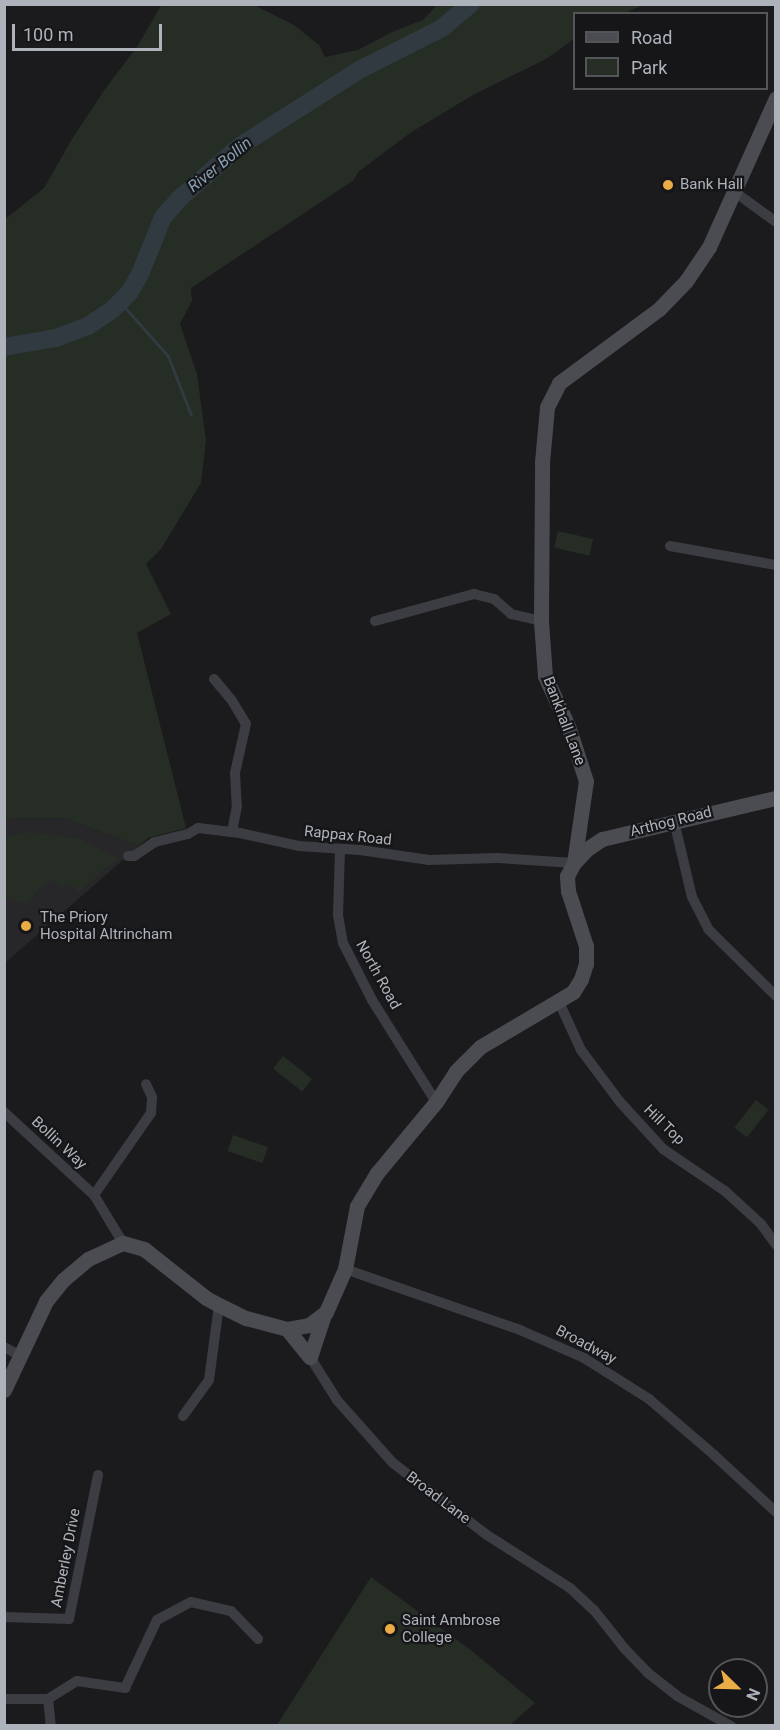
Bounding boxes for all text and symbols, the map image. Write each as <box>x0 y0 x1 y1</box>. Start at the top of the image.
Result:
scale bar <box>15 12 165 50</box>
legend <box>573 12 768 90</box>
text: 100 m <box>23 24 74 45</box>
text: Road <box>631 27 672 48</box>
text: Park <box>631 57 667 78</box>
water label: River Bollin <box>184 133 256 197</box>
place label: Bank Hall <box>680 176 743 194</box>
marker: Bank Hall <box>661 178 675 192</box>
street label: Bankhall Lane <box>539 674 589 768</box>
street label: Arthog Road <box>628 803 714 841</box>
street label: Rappax Road <box>303 822 393 850</box>
place label: The Priory Hospital Altrincham <box>40 908 172 943</box>
marker: The Priory Hospital Altrincham <box>17 917 35 935</box>
street label: North Road <box>352 937 404 1013</box>
street label: Hill Top <box>640 1101 688 1149</box>
street label: Bollin Way <box>28 1113 90 1173</box>
street label: Broadway <box>553 1322 619 1368</box>
street label: Broad Lane <box>402 1468 474 1528</box>
street label: Amberley Drive <box>48 1507 84 1609</box>
place label: Saint Ambrose College <box>402 1611 500 1646</box>
marker: Saint Ambrose College <box>383 1622 397 1636</box>
north arrow <box>708 1658 768 1718</box>
text: N <box>742 1686 764 1703</box>

